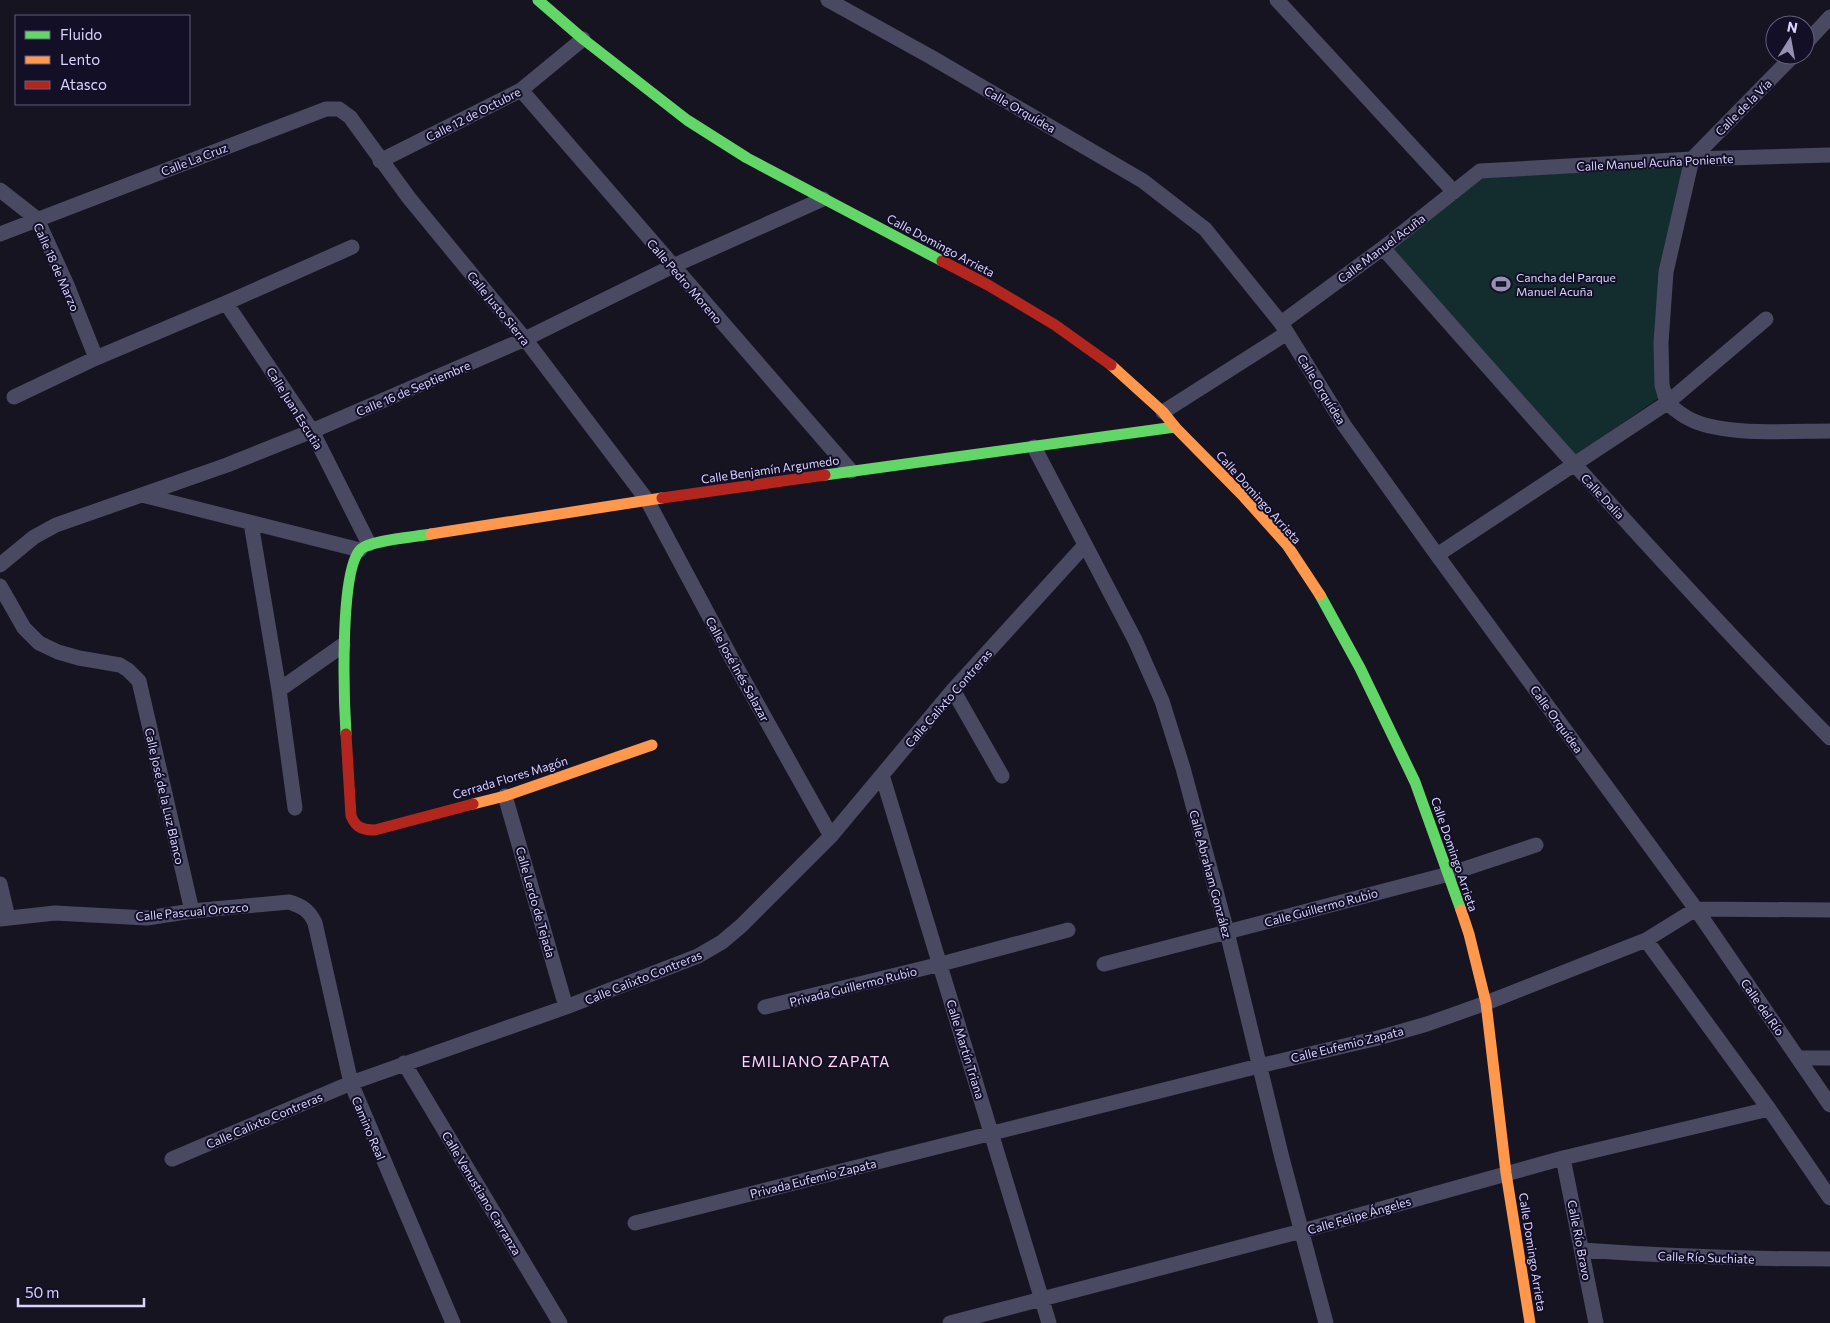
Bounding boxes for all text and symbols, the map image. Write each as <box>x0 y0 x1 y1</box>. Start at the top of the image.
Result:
legend <box>15 15 190 105</box>
north arrow <box>1765 15 1815 65</box>
text: N <box>1786 17 1799 36</box>
text: Fluido <box>60 25 102 43</box>
text: Lento <box>60 50 100 68</box>
text: Atasco <box>60 75 107 93</box>
street label: Calle de la Vía <box>1712 76 1774 138</box>
street label: Calle Orquídea <box>982 83 1058 135</box>
street label: Calle 12 de Octubre <box>423 84 523 144</box>
street label: Calle La Cruz <box>159 140 229 178</box>
street label: Calle Manuel Acuña Poniente <box>1576 151 1734 173</box>
street label: Calle Domingo Arrieta <box>885 211 997 279</box>
street label: Calle Manuel Acuña <box>1334 211 1428 285</box>
street label: Calle 18 de Marzo <box>31 221 83 313</box>
street label: Calle Pedro Moreno <box>644 236 726 326</box>
street label: Calle Justo Sierra <box>464 268 533 349</box>
place label: Cancha del Parque Manuel Acuña <box>1516 270 1616 298</box>
sports icon: Cancha del Parque Manuel Acuña <box>1490 273 1512 295</box>
street label: Calle Orquídea <box>1295 351 1349 427</box>
street label: Calle 16 de Septiembre <box>354 358 472 418</box>
street label: Calle Juan Escutia <box>263 364 326 452</box>
street label: Calle Domingo Arrieta <box>1214 448 1304 546</box>
street label: Calle Benjamín Argumedo <box>700 452 840 486</box>
street label: Calle Dalia <box>1579 470 1627 522</box>
street label: Calle José Inés Salazar <box>702 614 773 725</box>
street label: Calle Calixto Contreras <box>902 646 994 750</box>
street label: Calle Orquídea <box>1528 683 1586 755</box>
street label: Calle José de la Luz Blanco <box>141 726 188 866</box>
street label: Cerrada Flores Magón <box>451 753 569 801</box>
street label: Calle Domingo Arrieta <box>1429 795 1481 913</box>
street label: Calle Abraham González <box>1187 809 1235 940</box>
street label: Calle Lerdo de Tejada <box>513 845 559 959</box>
street label: Calle Guillermo Rubio <box>1263 885 1379 929</box>
street label: Calle Pascual Orozco <box>135 899 249 923</box>
street label: Calle Calixto Contreras <box>582 947 704 1007</box>
street label: Privada Guillermo Rubio <box>788 963 918 1009</box>
street label: Calle del Río <box>1738 976 1788 1038</box>
street label: Calle Martín Triana <box>944 998 988 1100</box>
street label: Calle Eufemio Zapata <box>1289 1023 1405 1065</box>
district label: EMILIANO ZAPATA <box>742 1052 890 1070</box>
street label: Calle Calixto Contreras <box>204 1089 324 1151</box>
street label: Camino Real <box>349 1094 389 1162</box>
street label: Calle Venustiano Carranza <box>439 1129 525 1257</box>
street label: Privada Eufemio Zapata <box>748 1156 878 1200</box>
street label: Calle Domingo Arrieta <box>1517 1192 1549 1312</box>
street label: Calle Felipe Ángeles <box>1306 1194 1412 1236</box>
street label: Calle Río Bravo <box>1565 1199 1595 1281</box>
street label: Calle Río Suchiate <box>1657 1248 1755 1266</box>
scale bar <box>18 1276 144 1308</box>
text: 50 m <box>25 1283 59 1301</box>

